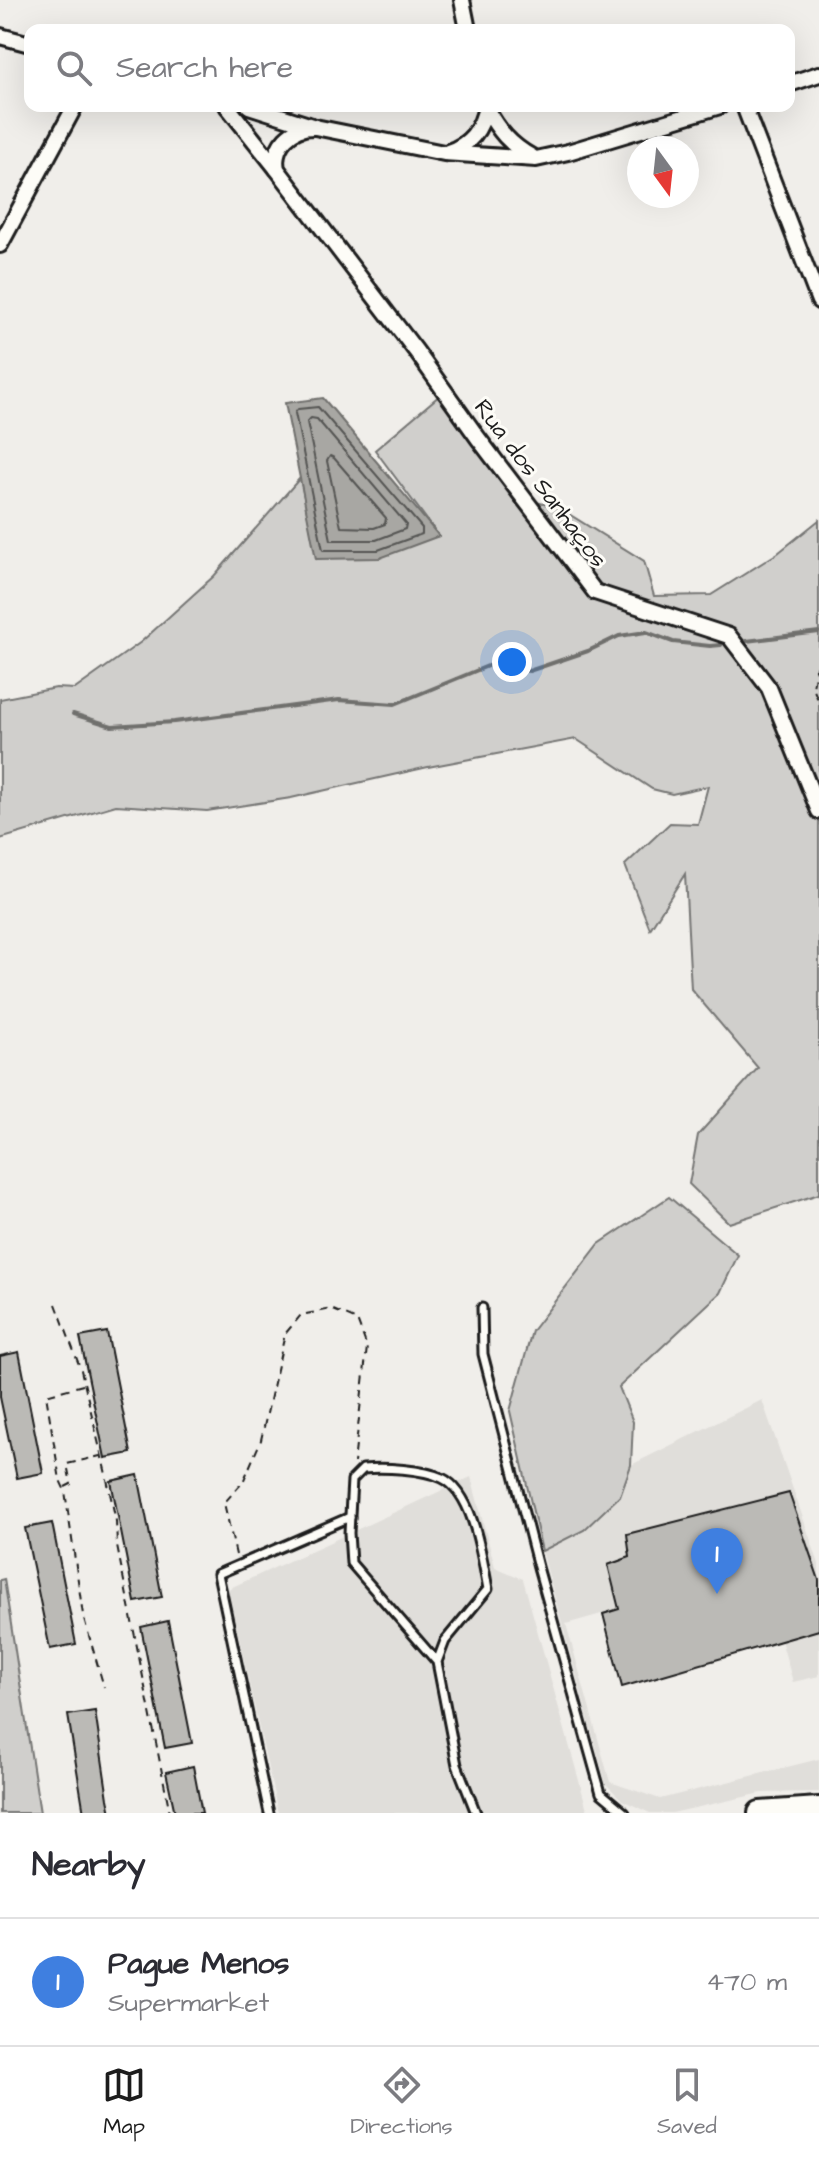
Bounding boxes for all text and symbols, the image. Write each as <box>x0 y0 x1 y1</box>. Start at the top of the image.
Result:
search box <box>24 24 795 112</box>
icon: search <box>52 46 96 90</box>
text: Search here <box>116 47 293 89</box>
north arrow <box>627 136 699 208</box>
street label: Rua dos Sanhaços <box>466 392 615 575</box>
your location <box>492 642 532 682</box>
pin: 1 <box>691 1528 743 1594</box>
text: Nearby <box>32 1841 146 1889</box>
text: Pague Menos <box>108 1943 289 1985</box>
text: 1 <box>56 1964 60 2000</box>
text: 470 m <box>706 1964 787 2000</box>
text: Supermarket <box>108 1985 269 2021</box>
tab: Map <box>102 2063 146 2142</box>
tab: Directions <box>350 2063 453 2142</box>
tab: Saved <box>657 2063 717 2142</box>

